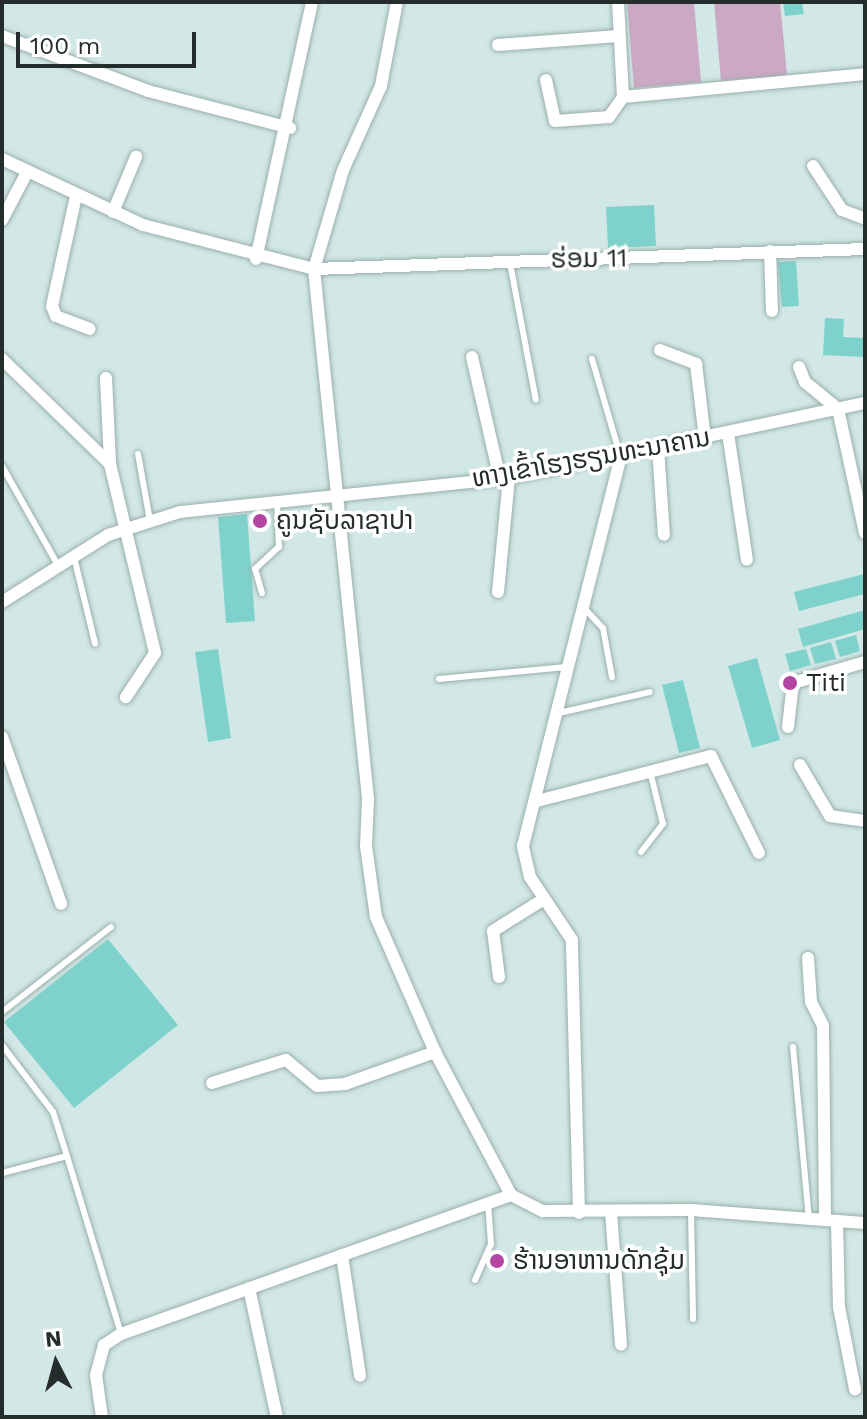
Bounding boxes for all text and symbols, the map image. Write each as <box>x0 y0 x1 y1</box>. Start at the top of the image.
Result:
scale bar <box>20 16 200 66</box>
text: 100 m <box>30 32 100 60</box>
street label: ຮ່ອມ 11 <box>550 243 628 275</box>
street label: ທາງເຂົ້າໂຮງຮຽນທະນາຄານ <box>469 422 713 494</box>
place label: ຄູນຊັບລາຊາປາ <box>276 505 413 537</box>
marker: ຄູນຊັບລາຊາປາ <box>251 512 269 530</box>
place label: Titi <box>806 667 846 699</box>
marker: Titi <box>781 674 799 692</box>
place label: ຮ້ານອາຫານດັກຊຸ້ມ <box>513 1245 685 1277</box>
marker: ຮ້ານອາຫານດັກຊຸ້ມ <box>488 1252 506 1270</box>
north arrow <box>16 1323 96 1403</box>
text: N <box>44 1325 63 1352</box>

